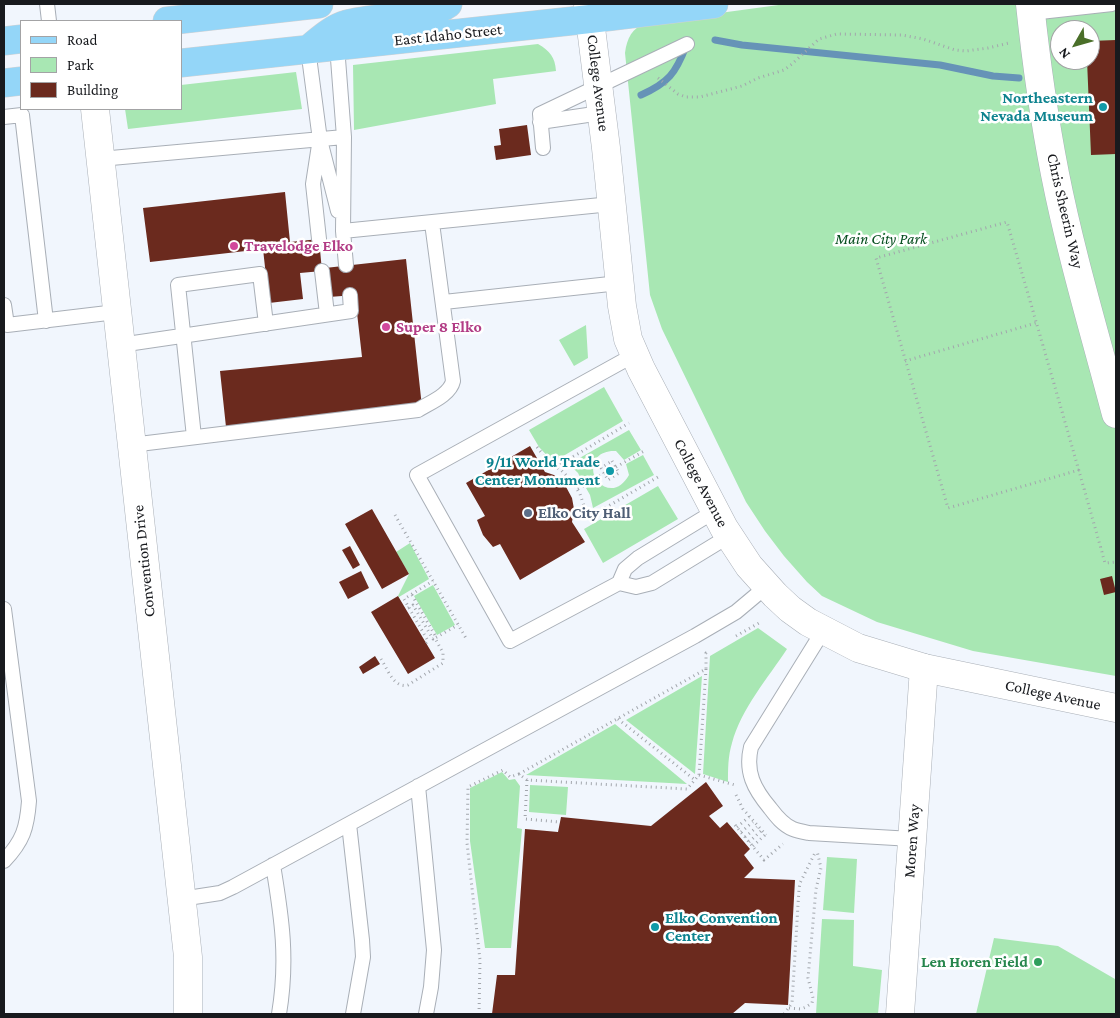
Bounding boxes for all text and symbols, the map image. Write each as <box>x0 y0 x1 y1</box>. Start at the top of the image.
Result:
legend <box>20 20 182 110</box>
street label: East Idaho Street <box>393 20 503 50</box>
north arrow <box>1050 20 1100 70</box>
text: Road <box>67 32 97 48</box>
street label: College Avenue <box>583 33 613 133</box>
text: N <box>1055 45 1073 62</box>
text: Park <box>67 57 94 73</box>
text: Building <box>67 82 118 98</box>
place label: Northeastern Nevada Museum <box>980 88 1093 126</box>
marker: Northeastern Nevada Museum <box>1097 101 1109 113</box>
street label: Chris Sheerin Way <box>1042 152 1088 270</box>
park label: Main City Park <box>835 229 927 249</box>
place label: Travelodge Elko <box>244 236 353 256</box>
marker: Travelodge Elko <box>228 240 240 252</box>
place label: Super 8 Elko <box>396 317 482 337</box>
marker: Super 8 Elko <box>380 321 392 333</box>
street label: College Avenue <box>670 435 732 531</box>
place label: 9/11 World Trade Center Monument <box>475 452 600 490</box>
marker: 9/11 World Trade Center Monument <box>604 465 616 477</box>
place label: Elko City Hall <box>538 503 631 523</box>
street label: Convention Drive <box>129 504 159 618</box>
marker: Elko City Hall <box>522 507 534 519</box>
street label: College Avenue <box>1003 675 1103 715</box>
street label: Moren Way <box>900 803 924 879</box>
place label: Elko Convention Center <box>665 908 778 946</box>
marker: Elko Convention Center <box>649 921 661 933</box>
place label: Len Horen Field <box>921 952 1028 972</box>
marker: Len Horen Field <box>1032 956 1044 968</box>

